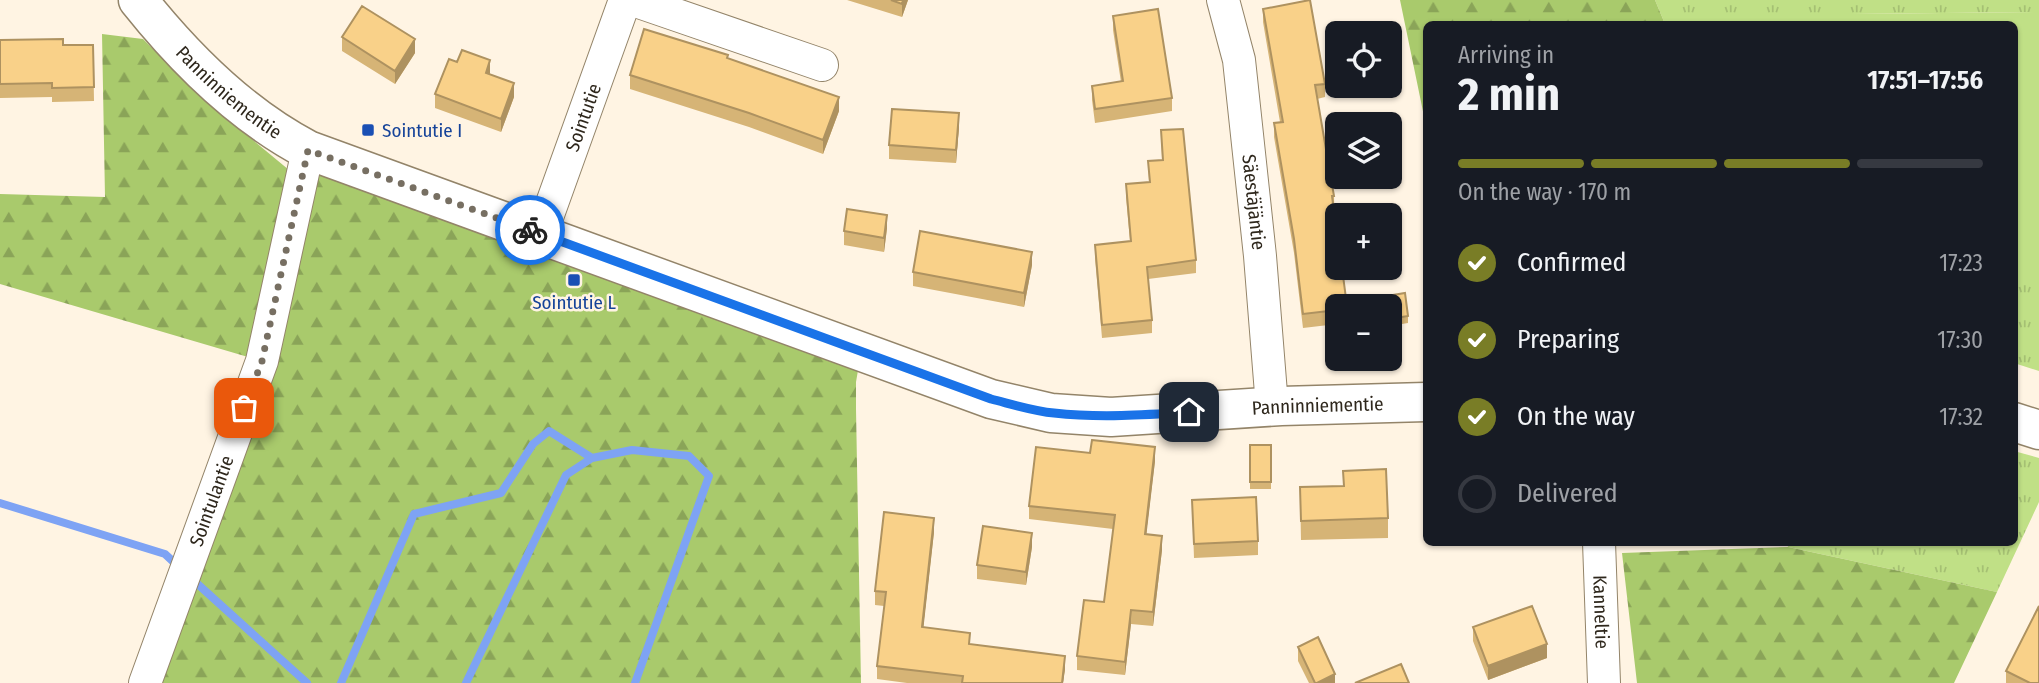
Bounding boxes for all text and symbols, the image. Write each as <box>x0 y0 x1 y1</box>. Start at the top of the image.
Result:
map controls <box>1325 21 1402 371</box>
button: locate <box>1325 21 1402 98</box>
street label: Panninniementie <box>171 41 286 143</box>
text: Arriving in <box>1458 41 1554 69</box>
text: 17:51–17:56 <box>1867 65 1983 96</box>
text: 2 min <box>1458 67 1560 122</box>
street label: Sointutie <box>560 80 606 155</box>
button: layers <box>1325 112 1402 189</box>
place label: Sointutie I <box>382 119 462 142</box>
marker: Sointutie I <box>360 122 376 138</box>
street label: Säestäjäntie <box>1238 153 1271 251</box>
text: On the way · 170 m <box>1458 178 1631 206</box>
courier <box>495 195 565 265</box>
button: + <box>1325 203 1402 280</box>
icon: bike <box>511 211 549 249</box>
icon: check <box>1458 244 1496 282</box>
text: Confirmed <box>1517 247 1627 278</box>
text: 17:23 <box>1939 249 1983 277</box>
marker: Sointutie L <box>566 272 582 288</box>
place label: Sointutie L <box>532 291 616 314</box>
button: − <box>1325 294 1402 371</box>
icon: check <box>1458 321 1496 359</box>
text: Preparing <box>1517 324 1619 355</box>
text: 17:30 <box>1937 326 1983 354</box>
pin <box>214 378 274 438</box>
pin <box>1159 382 1219 442</box>
icon: bag <box>225 389 263 427</box>
street label: Panninniementie <box>1251 392 1384 419</box>
icon: home <box>1170 393 1208 431</box>
icon: check <box>1458 398 1496 436</box>
text: On the way <box>1517 401 1635 432</box>
text: 17:32 <box>1939 403 1983 431</box>
street label: Sointulantie <box>184 452 238 549</box>
text: Delivered <box>1517 478 1618 509</box>
street label: Kanneltie <box>1589 575 1614 649</box>

